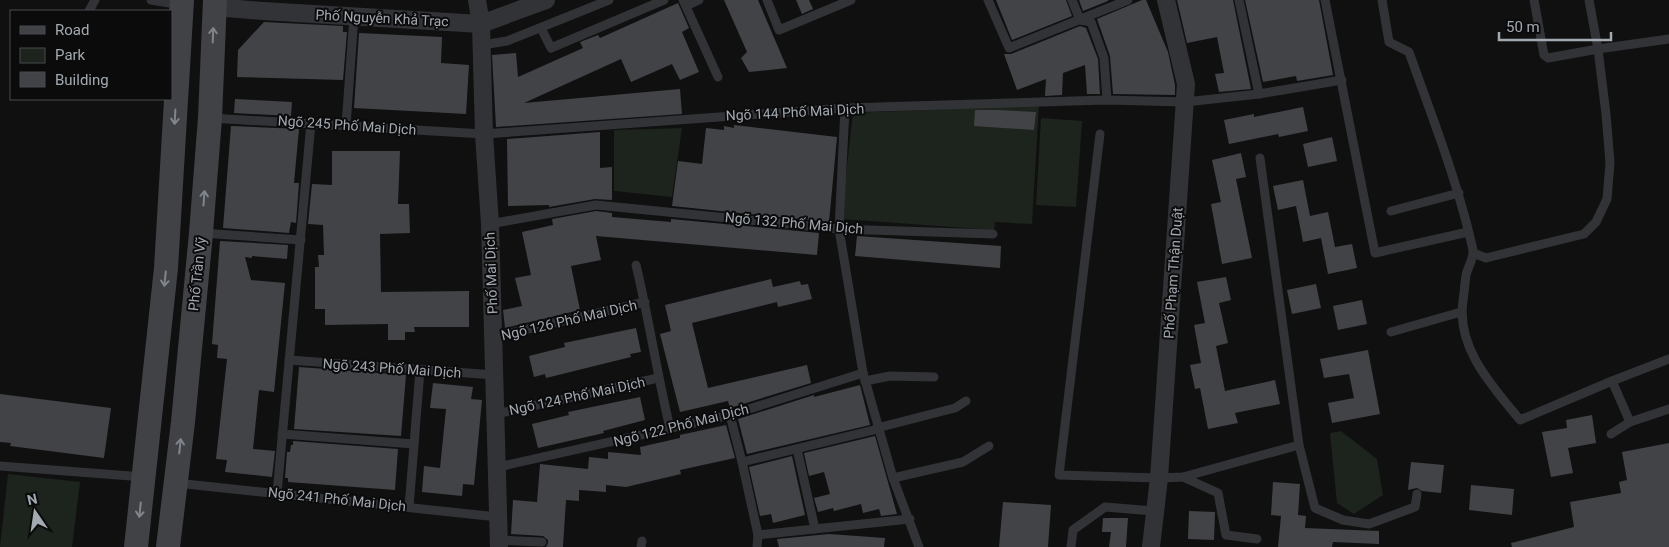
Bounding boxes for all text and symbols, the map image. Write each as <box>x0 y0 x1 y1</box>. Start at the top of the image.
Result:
street label: Phố Nguyễn Khả Trạc <box>315 7 449 29</box>
legend <box>10 10 172 100</box>
scale bar <box>1499 10 1612 42</box>
text: 50 m <box>1506 18 1540 36</box>
text: Road <box>55 21 89 39</box>
one-way arrow <box>208 28 217 44</box>
text: Park <box>55 46 86 64</box>
text: Building <box>55 71 109 89</box>
street label: Ngõ 144 Phố Mai Dịch <box>725 100 865 124</box>
one-way arrow <box>171 109 180 125</box>
street label: Ngõ 245 Phố Mai Dịch <box>277 112 417 138</box>
one-way arrow <box>199 190 208 206</box>
street label: Phố Phạm Thận Duật <box>1160 206 1186 339</box>
street label: Ngõ 132 Phố Mai Dịch <box>724 209 864 237</box>
street label: Phố Mai Dịch <box>482 232 500 314</box>
street label: Phố Trần Vỹ <box>185 236 209 312</box>
one-way arrow <box>160 271 170 287</box>
street label: Ngõ 126 Phố Mai Dịch <box>500 297 638 343</box>
street label: Ngõ 243 Phố Mai Dịch <box>322 355 462 381</box>
street label: Ngõ 124 Phố Mai Dịch <box>507 374 647 418</box>
street label: Ngõ 122 Phố Mai Dịch <box>612 400 750 450</box>
one-way arrow <box>175 439 185 455</box>
street label: Ngõ 241 Phố Mai Dịch <box>267 484 407 514</box>
north arrow <box>10 487 60 537</box>
text: N <box>25 490 39 508</box>
one-way arrow <box>135 502 145 518</box>

